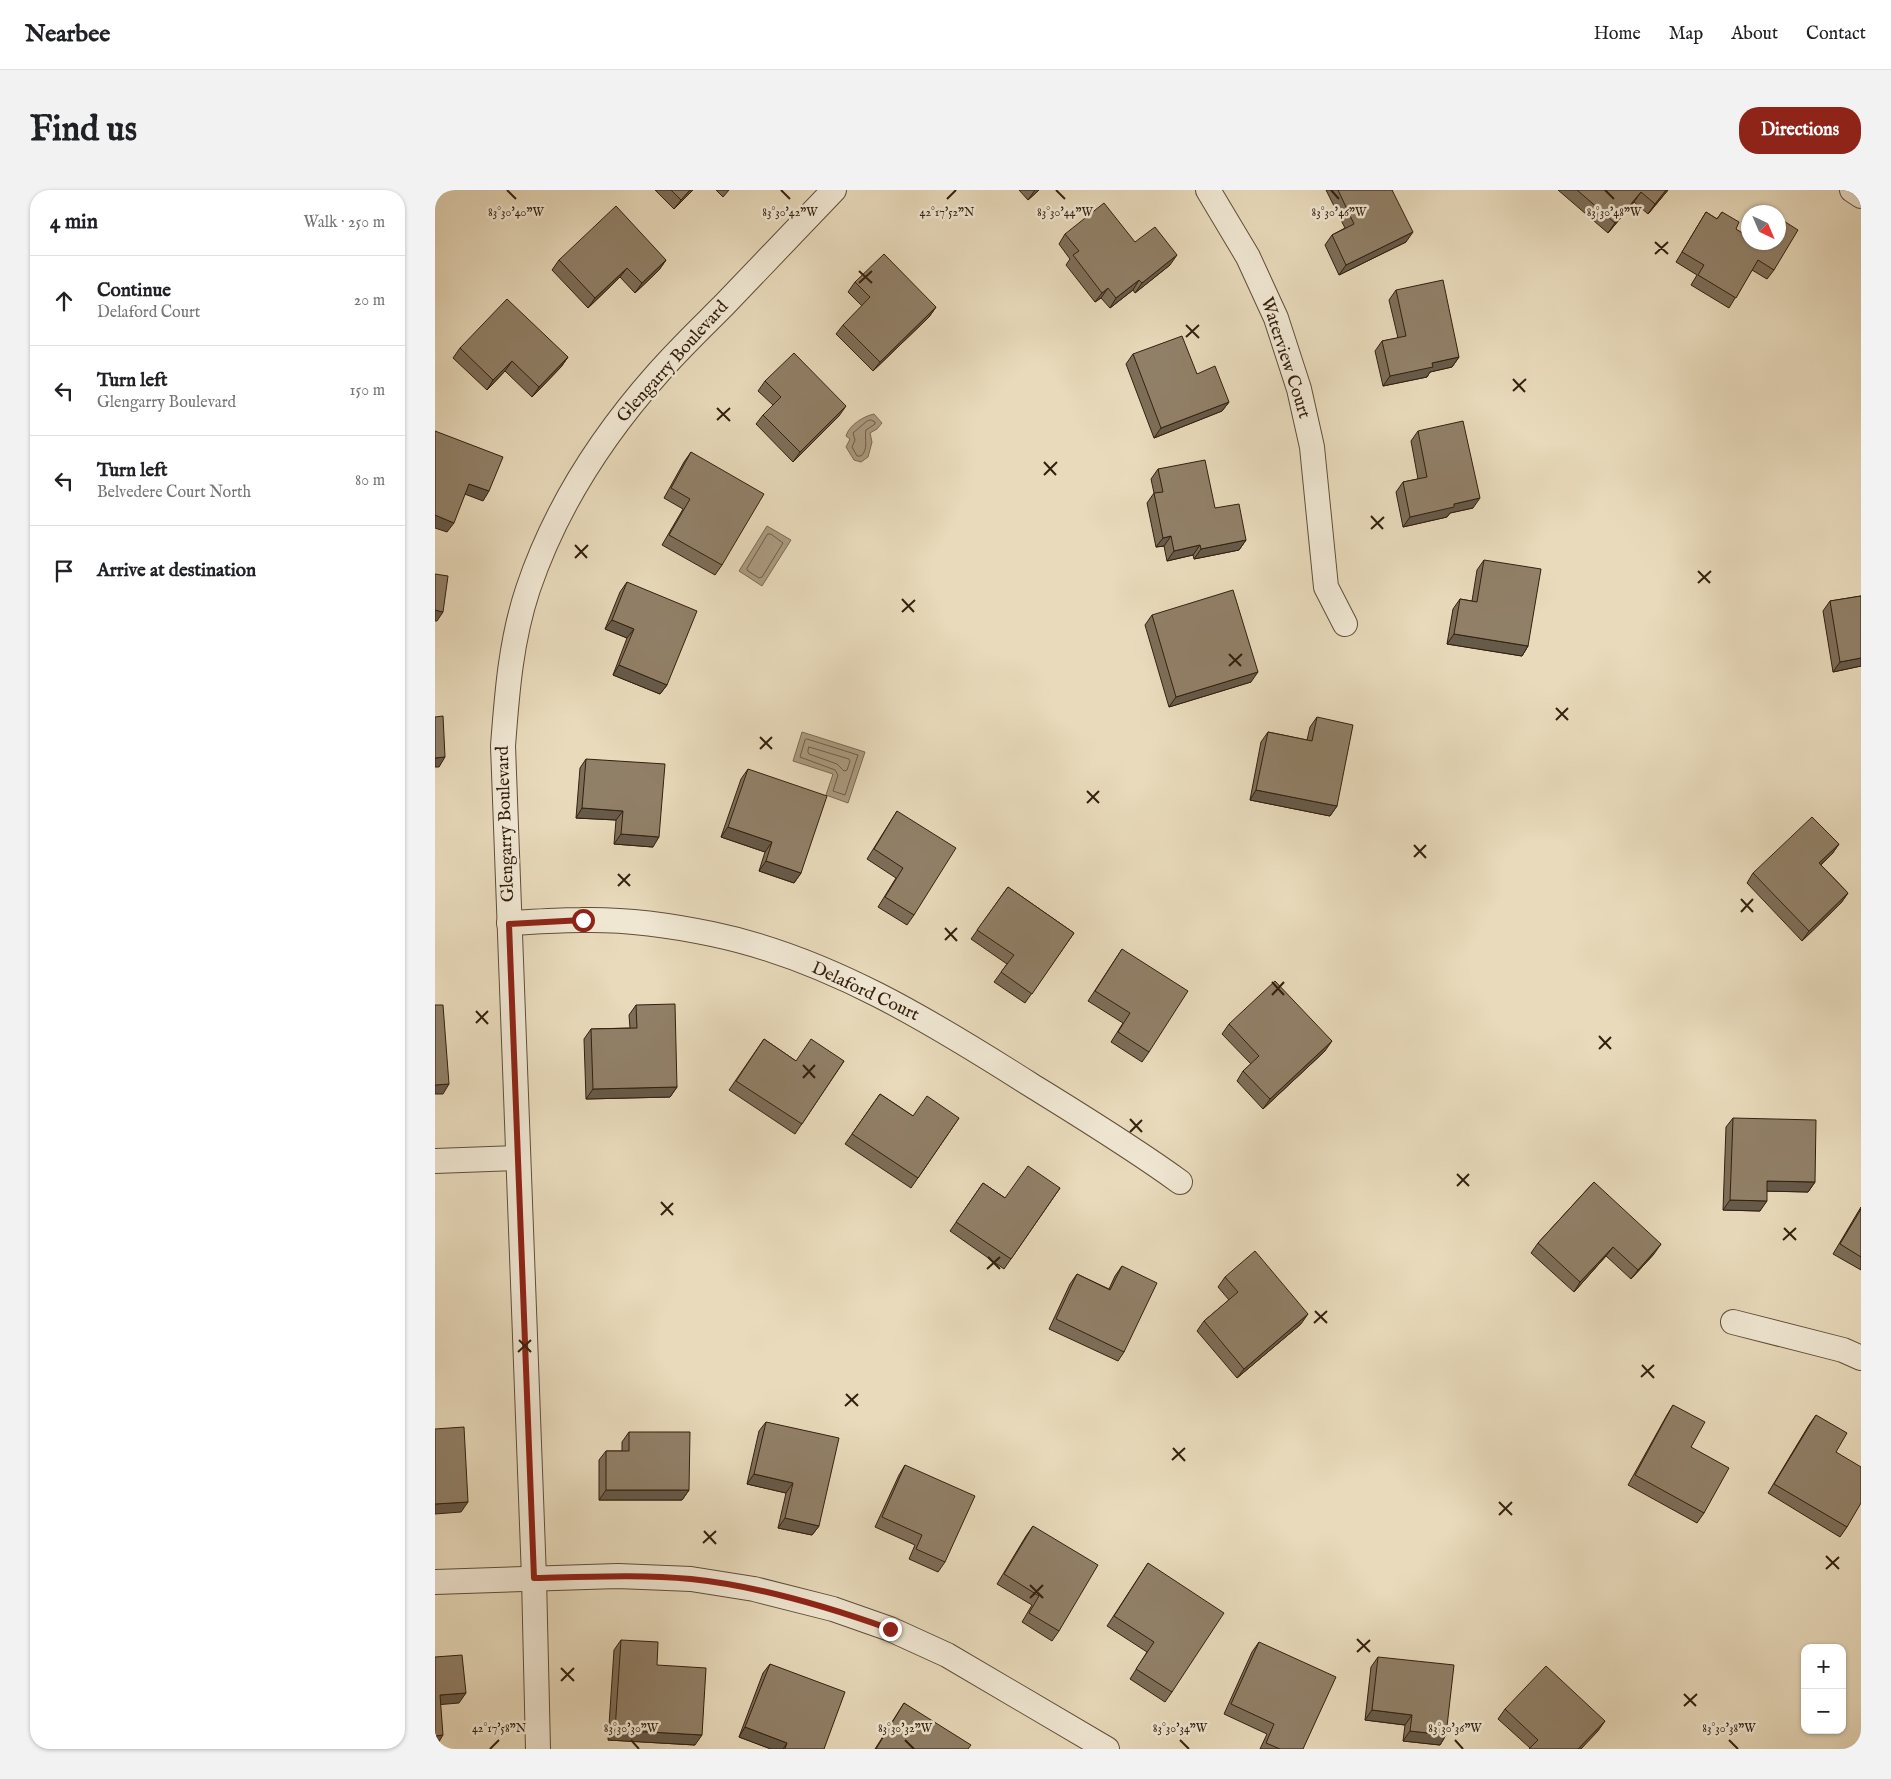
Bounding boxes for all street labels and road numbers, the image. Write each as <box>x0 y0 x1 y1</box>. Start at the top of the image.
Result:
street label: Waterview Court <box>1255 294 1315 422</box>
street label: Glengarry Boulevard <box>612 296 734 428</box>
street label: Glengarry Boulevard <box>492 745 520 903</box>
street label: Delaford Court <box>807 957 923 1027</box>

